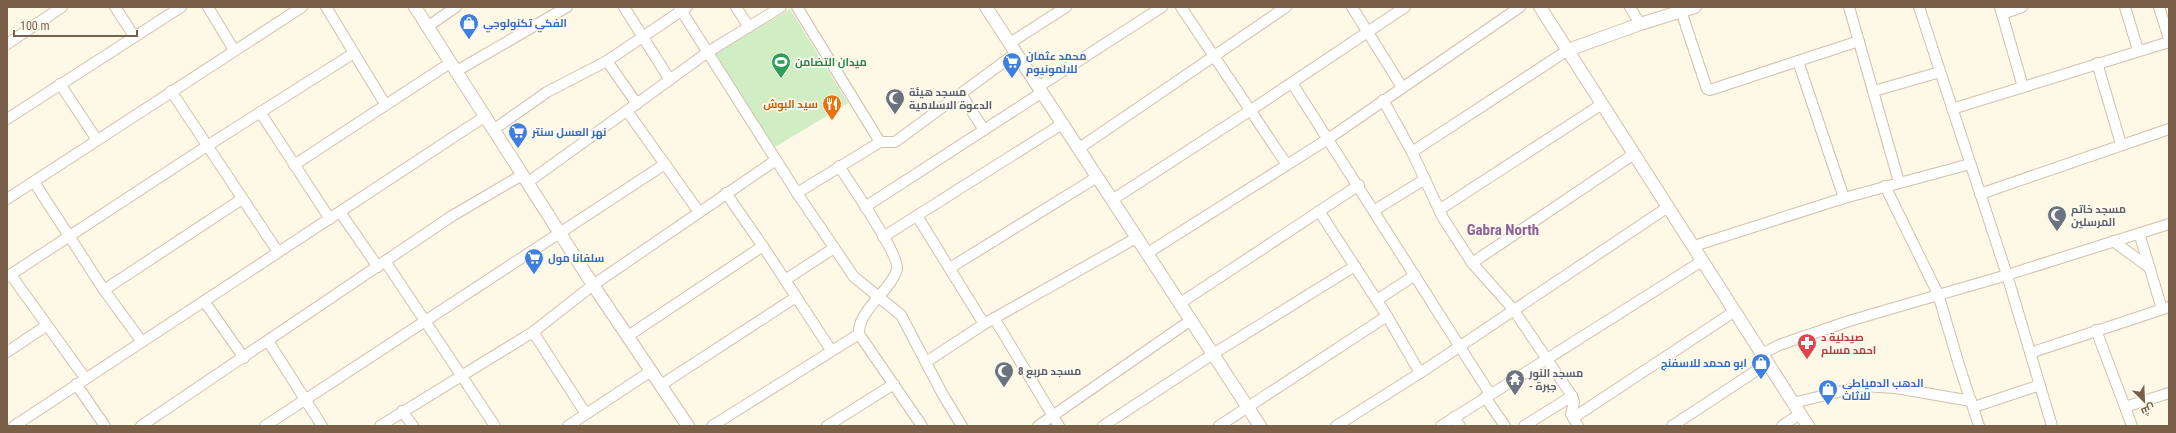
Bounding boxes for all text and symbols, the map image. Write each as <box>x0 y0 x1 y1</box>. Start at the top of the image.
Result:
scale bar <box>14 12 137 38</box>
shop icon: الفكي تكنولوجي <box>458 12 480 40</box>
place label: الفكي تكنولوجي <box>483 17 567 33</box>
text: 100 m <box>20 19 50 33</box>
place label: محمد عثمان للالمونيوم <box>1026 50 1086 77</box>
sports icon: ميدان التضامن <box>770 51 792 79</box>
supermarket icon: محمد عثمان للالمونيوم <box>1001 51 1023 79</box>
place label: ميدان التضامن <box>795 56 867 69</box>
place label: مسجد هيئة الدعوة الاسلامية <box>909 86 992 113</box>
mosque icon: مسجد هيئة الدعوة الاسلامية <box>884 87 906 115</box>
restaurant icon: سيد البوش <box>821 93 843 121</box>
place label: سيد البوش <box>763 98 818 112</box>
supermarket icon: نهر العسل سنتر <box>507 121 529 149</box>
place label: نهر العسل سنتر <box>531 126 607 140</box>
place label: مسجد خاتم المرسلين <box>2071 203 2126 229</box>
mosque icon: مسجد خاتم المرسلين <box>2046 204 2068 232</box>
district label: Gabra North <box>1467 221 1539 239</box>
supermarket icon: سلفانا مول <box>523 247 545 275</box>
place label: سلفانا مول <box>548 252 604 266</box>
place label: صيدلية د احمد مسلم <box>1821 331 1876 358</box>
pharmacy icon: صيدلية د احمد مسلم <box>1796 332 1818 360</box>
shop icon: ابو محمد للاسفنج <box>1750 352 1772 380</box>
place label: ابو محمد للاسفنج <box>1661 357 1747 371</box>
mosque icon: مسجد مربع 8 <box>993 360 1015 388</box>
place label: مسجد مربع 8 <box>1018 365 1081 379</box>
place label: مسجد النور - جبرة <box>1528 367 1583 393</box>
temple icon: مسجد النور - جبرة <box>1504 368 1526 396</box>
place label: الدهب الدمياطي للاثاث <box>1842 377 1924 403</box>
shop icon: الدهب الدمياطي للاثاث <box>1817 378 1839 406</box>
north arrow <box>2124 381 2164 421</box>
text: ش <box>2139 401 2157 418</box>

